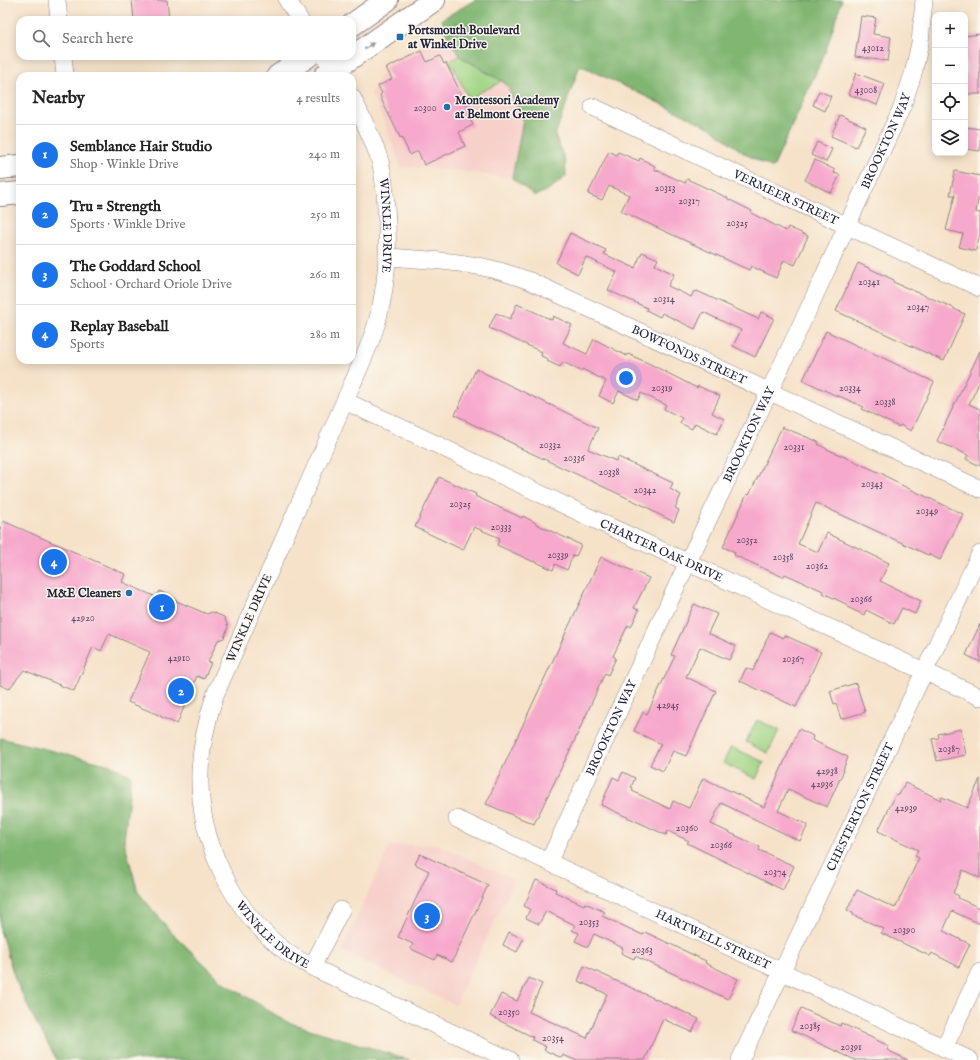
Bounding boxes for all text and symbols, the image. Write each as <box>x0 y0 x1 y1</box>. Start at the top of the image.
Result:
map controls <box>932 12 968 156</box>
button: + <box>932 12 968 48</box>
search box <box>16 16 356 60</box>
place label: Portsmouth Boulevard at Winkel Drive <box>408 23 520 52</box>
icon: search <box>30 27 52 49</box>
text: Search here <box>62 29 133 48</box>
marker: Portsmouth Boulevard at Winkel Drive <box>395 32 405 42</box>
one-way arrow <box>363 42 374 50</box>
house number: 43012 <box>862 42 884 55</box>
button: − <box>932 48 968 84</box>
house number: 43008 <box>855 84 877 97</box>
button: locate <box>932 84 968 120</box>
text: Nearby <box>32 88 85 109</box>
text: 4 results <box>296 90 340 107</box>
street label: BROOKTON WAY <box>858 90 914 191</box>
place label: Montessori Academy at Belmont Greene <box>455 93 560 122</box>
house number: 20300 <box>413 102 437 115</box>
marker: Montessori Academy at Belmont Greene <box>442 102 452 112</box>
button: layers <box>932 120 968 156</box>
text: Semblance Hair Studio <box>70 137 212 156</box>
text: 1 <box>43 146 47 163</box>
text: 240 m <box>308 146 340 163</box>
text: Shop · Winkle Drive <box>70 156 178 173</box>
street label: VERMEER STREET <box>730 166 841 229</box>
street label: WINKLE DRIVE <box>376 177 395 274</box>
house number: 20313 <box>655 182 676 195</box>
house number: 20317 <box>678 195 700 208</box>
text: Tru = Strength <box>70 197 161 216</box>
text: 2 <box>42 206 48 223</box>
text: 250 m <box>310 206 340 223</box>
text: Sports · Winkle Drive <box>70 216 185 233</box>
house number: 20325 <box>726 217 748 230</box>
text: The Goddard School <box>70 257 201 276</box>
text: 3 <box>43 266 47 283</box>
text: 260 m <box>309 266 340 283</box>
text: School · Orchard Oriole Drive <box>70 276 232 293</box>
house number: 20341 <box>858 276 880 289</box>
house number: 20314 <box>653 293 675 306</box>
house number: 20347 <box>907 301 930 314</box>
text: Replay Baseball <box>70 317 169 336</box>
street label: BOWFONDS STREET <box>629 322 749 388</box>
text: 4 <box>42 326 48 343</box>
text: 280 m <box>310 326 340 343</box>
text: Sports <box>70 336 105 353</box>
your location <box>616 368 636 388</box>
house number: 20319 <box>651 382 673 395</box>
house number: 20334 <box>839 382 861 395</box>
street label: BROOKTON WAY <box>720 384 779 485</box>
house number: 20338 <box>875 396 896 409</box>
house number: 20332 <box>539 439 561 452</box>
house number: 20331 <box>784 441 805 454</box>
house number: 20336 <box>563 452 585 465</box>
house number: 20338 <box>599 466 620 479</box>
house number: 20343 <box>861 478 883 491</box>
house number: 20342 <box>634 484 657 497</box>
house number: 20325 <box>449 498 471 511</box>
house number: 20349 <box>916 505 938 518</box>
street label: CHARTER OAK DRIVE <box>597 516 725 586</box>
house number: 20333 <box>491 521 512 534</box>
house number: 20352 <box>736 534 758 547</box>
pin: 4 <box>41 547 67 577</box>
house number: 20339 <box>547 549 569 562</box>
house number: 20358 <box>773 551 794 564</box>
house number: 20362 <box>806 560 828 573</box>
street label: WINKLE DRIVE <box>223 572 276 665</box>
place label: M&E Cleaners <box>47 586 122 601</box>
marker: M&E Cleaners <box>124 588 134 598</box>
pin: 1 <box>149 592 175 622</box>
house number: 20366 <box>850 593 873 606</box>
house number: 42920 <box>71 612 95 625</box>
house number: 42910 <box>168 652 190 665</box>
house number: 20367 <box>782 653 804 666</box>
pin: 2 <box>168 676 194 706</box>
street label: BROOKTON WAY <box>583 677 640 778</box>
house number: 42945 <box>657 699 680 712</box>
street label: CHESTERTON STREET <box>824 740 897 874</box>
house number: 20387 <box>938 743 960 756</box>
house number: 42938 <box>816 765 838 778</box>
house number: 42936 <box>811 778 834 791</box>
house number: 42939 <box>895 802 917 815</box>
house number: 20360 <box>676 822 698 835</box>
house number: 20366 <box>710 839 733 852</box>
house number: 20374 <box>764 866 787 879</box>
street label: WINKLE DRIVE <box>233 898 312 972</box>
pin: 3 <box>414 901 440 931</box>
street label: HARTWELL STREET <box>653 906 773 973</box>
house number: 20353 <box>579 916 600 929</box>
house number: 20390 <box>893 924 915 937</box>
house number: 20363 <box>631 944 653 957</box>
house number: 20350 <box>498 1006 520 1019</box>
house number: 20385 <box>800 1020 821 1033</box>
house number: 20354 <box>542 1032 564 1045</box>
house number: 20391 <box>840 1041 862 1054</box>

